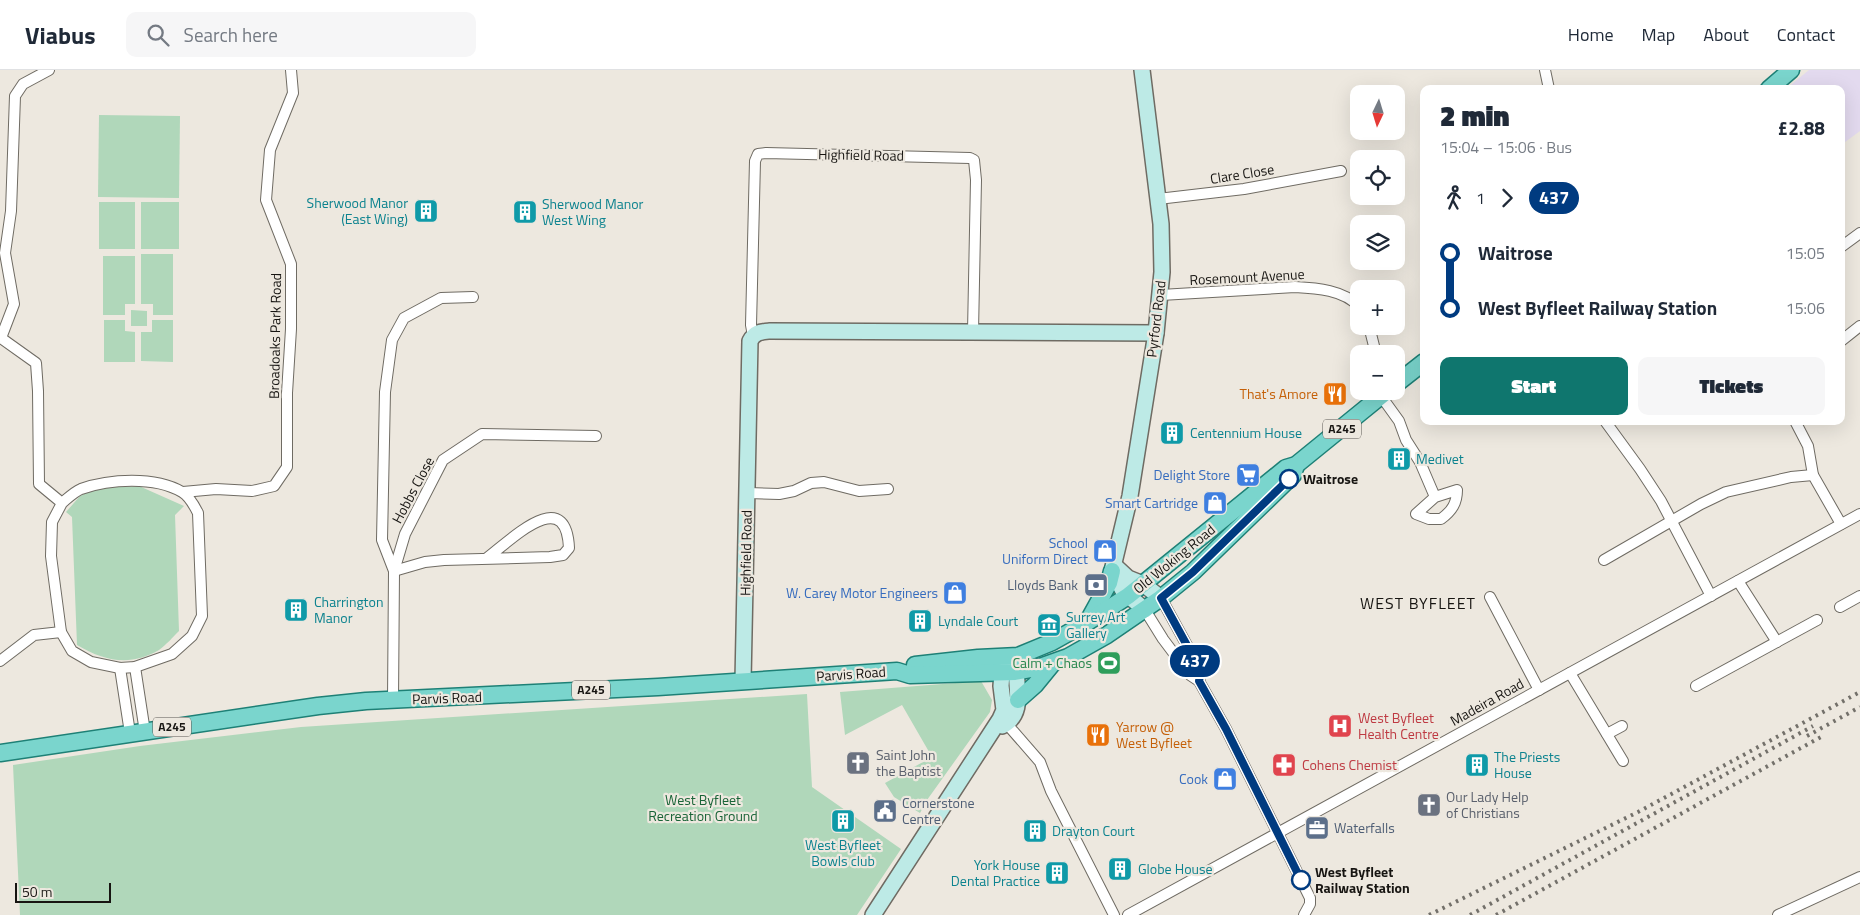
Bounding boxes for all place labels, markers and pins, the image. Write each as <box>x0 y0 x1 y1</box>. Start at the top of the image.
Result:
place label: Sherwood Manor (East Wing) <box>307 192 408 229</box>
place label: Sherwood Manor West Wing <box>542 193 644 230</box>
building icon: Sherwood Manor (East Wing) <box>413 198 439 224</box>
building icon: Sherwood Manor West Wing <box>512 199 538 225</box>
restaurant icon: That's Amore <box>1322 381 1348 407</box>
place label: That's Amore <box>1240 383 1318 404</box>
building icon: Centennium House <box>1159 420 1185 446</box>
place label: Centennium House <box>1190 422 1302 443</box>
building icon: Medivet <box>1386 446 1412 472</box>
place label: Medivet <box>1416 448 1464 469</box>
supermarket icon: Delight Store <box>1235 462 1261 488</box>
place label: Delight Store <box>1153 464 1230 485</box>
place label: Waitrose <box>1303 468 1358 489</box>
marker: Waitrose <box>1279 469 1299 489</box>
shop icon: Smart Cartridge <box>1202 490 1228 516</box>
place label: Smart Cartridge <box>1105 492 1198 513</box>
place label: School Uniform Direct <box>1002 532 1088 569</box>
shop icon: School Uniform Direct <box>1092 538 1118 564</box>
bank icon: Lloyds Bank <box>1083 572 1109 598</box>
place label: Lloyds Bank <box>1007 574 1078 595</box>
shop icon: W. Carey Motor Engineers <box>942 580 968 606</box>
place label: W. Carey Motor Engineers <box>786 582 938 603</box>
place label: Charrington Manor <box>314 591 383 628</box>
building icon: Charrington Manor <box>283 597 309 623</box>
place label: Surrey Art Gallery <box>1066 606 1126 643</box>
building icon: Lyndale Court <box>907 608 933 634</box>
place label: Lyndale Court <box>938 610 1018 631</box>
museum icon: Surrey Art Gallery <box>1036 612 1062 638</box>
sports icon: Calm + Chaos <box>1096 650 1122 676</box>
place label: Calm + Chaos <box>1012 652 1092 673</box>
place label: West Byfleet Health Centre <box>1358 707 1439 744</box>
hospital icon: West Byfleet Health Centre <box>1327 713 1353 739</box>
place label: Yarrow @ West Byfleet <box>1116 716 1192 753</box>
restaurant icon: Yarrow @ West Byfleet <box>1085 722 1111 748</box>
place label: Saint John the Baptist <box>876 744 941 781</box>
place label: The Priests House <box>1494 746 1560 783</box>
church icon: Saint John the Baptist <box>845 750 871 776</box>
pharmacy icon: Cohens Chemist <box>1271 752 1297 778</box>
building icon: The Priests House <box>1464 752 1490 778</box>
place label: Cohens Chemist <box>1302 754 1397 775</box>
shop icon: Cook <box>1212 766 1238 792</box>
place label: Cook <box>1179 768 1208 789</box>
place label: Our Lady Help of Christians <box>1446 786 1529 823</box>
place label: Cornerstone Centre <box>902 792 975 829</box>
church icon: Our Lady Help of Christians <box>1416 792 1442 818</box>
public building icon: Cornerstone Centre <box>872 798 898 824</box>
building icon: West Byfleet Bowls club <box>830 808 856 834</box>
office icon: Waterfalls <box>1304 815 1330 841</box>
place label: Waterfalls <box>1334 817 1395 838</box>
building icon: Drayton Court <box>1022 818 1048 844</box>
place label: Drayton Court <box>1052 820 1135 841</box>
place label: West Byfleet Bowls club <box>805 834 881 871</box>
place label: York House Dental Practice <box>951 854 1040 891</box>
building icon: Globe House <box>1107 856 1133 882</box>
place label: Globe House <box>1138 858 1213 879</box>
building icon: York House Dental Practice <box>1044 860 1070 886</box>
place label: West Byfleet Railway Station <box>1315 861 1410 898</box>
marker: West Byfleet Railway Station <box>1291 870 1311 890</box>

